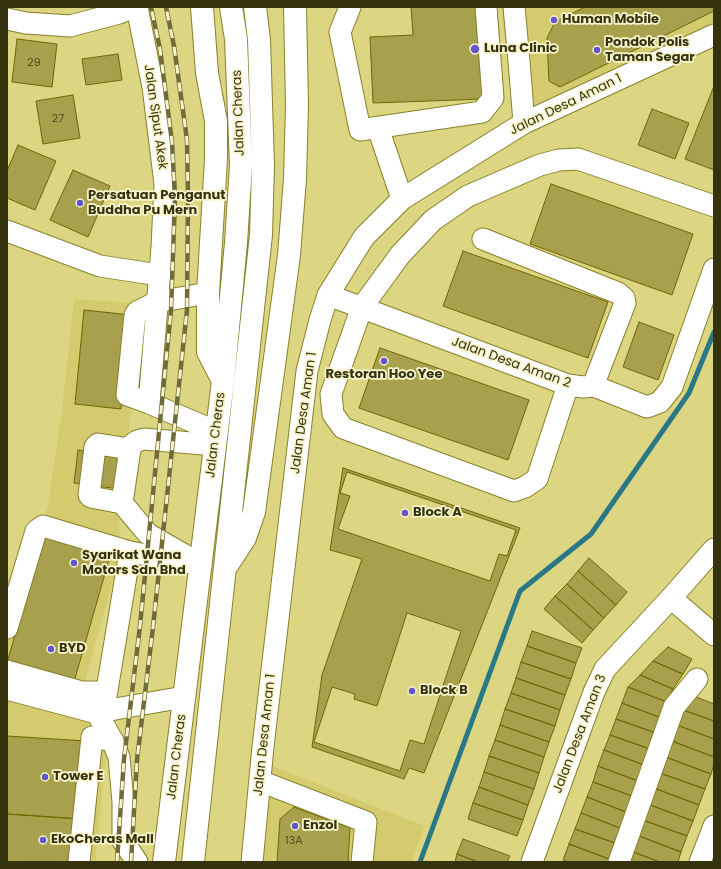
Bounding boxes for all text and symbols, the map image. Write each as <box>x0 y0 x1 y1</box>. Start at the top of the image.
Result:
place label: Human Mobile <box>562 12 659 28</box>
marker: Human Mobile <box>549 15 559 25</box>
place label: Pondok Polis Taman Segar <box>605 35 695 66</box>
place label: Luna Clinic <box>484 41 557 57</box>
marker: Luna Clinic <box>469 43 481 55</box>
marker: Pondok Polis Taman Segar <box>592 45 602 55</box>
house number: 29 <box>27 56 41 70</box>
street label: Jalan Siput Akek <box>140 64 170 170</box>
street label: Jalan Cheras <box>230 70 248 156</box>
street label: Jalan Desa Aman 1 <box>507 71 625 139</box>
house number: 27 <box>52 112 64 126</box>
place label: Persatuan Penganut Buddha Pu Mern <box>88 188 225 219</box>
marker: Persatuan Penganut Buddha Pu Mern <box>75 198 85 208</box>
street label: Jalan Desa Aman 2 <box>449 334 573 392</box>
street label: Jalan Desa Aman 1 <box>288 351 320 475</box>
marker: Restoran Hoo Yee <box>379 356 389 366</box>
place label: Restoran Hoo Yee <box>326 367 442 383</box>
street label: Jalan Cheras <box>203 391 229 479</box>
place label: Block A <box>413 505 462 521</box>
marker: Block A <box>400 508 410 518</box>
place label: Syarikat Wana Motors Sdn Bhd <box>82 548 186 579</box>
marker: Syarikat Wana Motors Sdn Bhd <box>69 558 79 568</box>
place label: BYD <box>59 641 86 657</box>
marker: BYD <box>46 644 56 654</box>
street label: Jalan Desa Aman 3 <box>550 672 610 796</box>
street label: Jalan Desa Aman 1 <box>251 673 279 797</box>
place label: Block B <box>420 683 468 699</box>
marker: Block B <box>407 686 417 696</box>
street label: Jalan Cheras <box>164 713 190 801</box>
place label: Tower E <box>53 769 104 785</box>
marker: Tower E <box>40 772 50 782</box>
place label: Enzol <box>303 818 337 834</box>
marker: Enzol <box>290 821 300 831</box>
place label: EkoCheras Mall <box>51 832 154 848</box>
house number: 13A <box>285 834 303 848</box>
marker: EkoCheras Mall <box>38 835 48 845</box>

